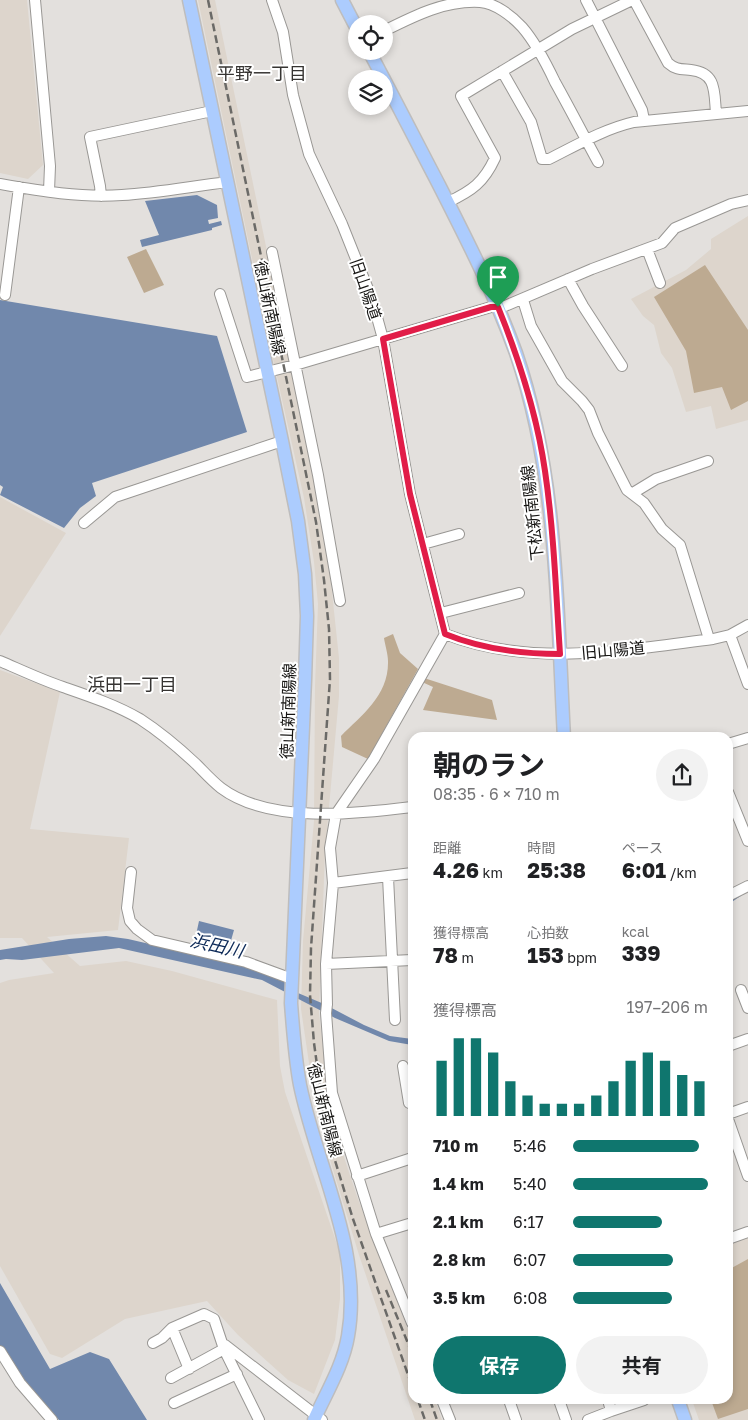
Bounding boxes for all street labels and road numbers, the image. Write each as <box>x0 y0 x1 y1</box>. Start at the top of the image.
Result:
street label: 旧山陽道 <box>346 255 386 323</box>
street label: 徳山新南陽線 <box>250 259 290 357</box>
street label: 下松新南陽線 <box>517 464 547 562</box>
street label: 旧山陽道 <box>580 637 646 663</box>
street label: 徳山新南陽線 <box>276 663 300 759</box>
street label: 徳山新南陽線 <box>304 1061 346 1159</box>

